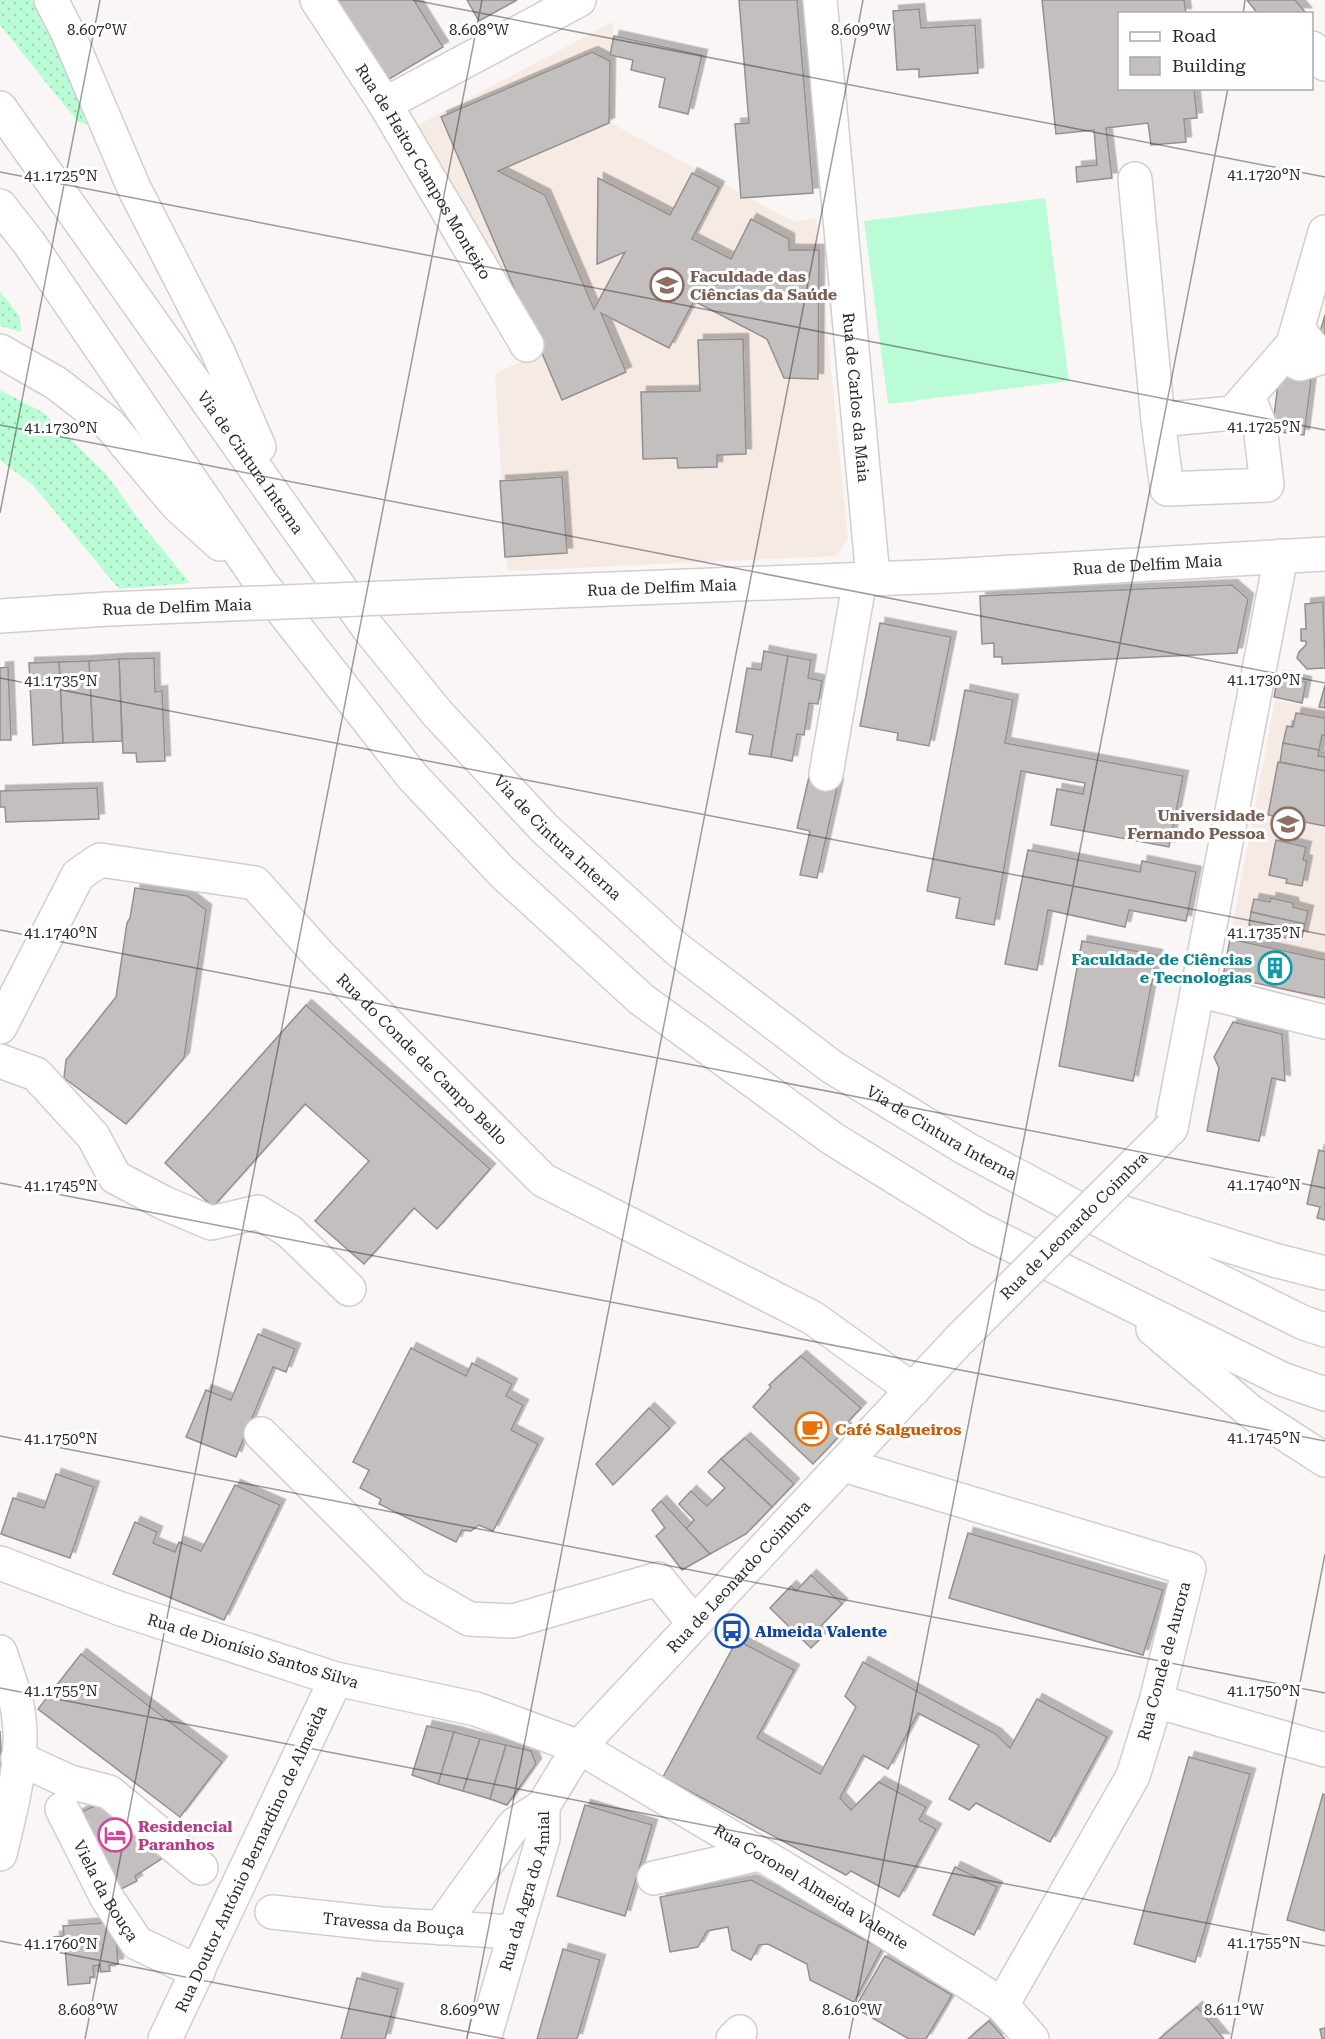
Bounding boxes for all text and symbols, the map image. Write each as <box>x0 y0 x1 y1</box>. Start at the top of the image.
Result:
legend <box>1118 12 1313 90</box>
text: 8.607°W <box>67 21 128 39</box>
text: 8.608°W <box>449 21 510 39</box>
text: 8.609°W <box>831 21 892 39</box>
text: Road <box>1172 25 1217 46</box>
text: Building <box>1172 55 1246 76</box>
street label: Rua de Heitor Campos Monteiro <box>352 60 496 283</box>
text: 41.1720°N <box>1227 166 1301 184</box>
text: 41.1725°N <box>24 167 98 185</box>
school or university icon: Faculdade das Ciências da Saúde <box>649 267 685 303</box>
place label: Faculdade das Ciências da Saúde <box>690 267 837 304</box>
street label: Rua de Carlos da Maia <box>839 312 874 483</box>
street label: Via de Cintura Interna <box>194 387 308 538</box>
text: 41.1725°N <box>1227 418 1301 436</box>
text: 41.1730°N <box>24 419 98 437</box>
street label: Rua de Delfim Maia <box>1072 550 1223 578</box>
street label: Rua de Delfim Maia <box>587 575 737 599</box>
street label: Rua de Delfim Maia <box>102 595 252 619</box>
text: 41.1730°N <box>1227 671 1301 689</box>
text: 41.1735°N <box>24 672 98 690</box>
street label: Via de Cintura Interna <box>490 771 626 904</box>
place label: Universidade Fernando Pessoa <box>1127 806 1266 843</box>
school or university icon: Universidade Fernando Pessoa <box>1270 806 1306 842</box>
text: 41.1740°N <box>24 924 98 942</box>
text: 41.1735°N <box>1227 924 1301 942</box>
place label: Faculdade de Ciências e Tecnologias <box>1071 950 1252 987</box>
building icon: Faculdade de Ciências e Tecnologias <box>1257 950 1293 986</box>
street label: Rua do Conde de Campo Bello <box>333 969 512 1149</box>
street label: Via de Cintura Interna <box>863 1081 1020 1184</box>
street label: Rua de Leonardo Coimbra <box>996 1147 1152 1303</box>
text: 41.1740°N <box>1227 1176 1301 1194</box>
text: 41.1745°N <box>24 1177 98 1195</box>
cafe icon: Café Salgueiros <box>794 1411 830 1447</box>
place label: Café Salgueiros <box>835 1420 962 1439</box>
text: 41.1745°N <box>1227 1429 1301 1447</box>
text: 41.1750°N <box>24 1430 98 1448</box>
street label: Rua de Leonardo Coimbra <box>663 1496 814 1656</box>
street label: Rua Conde de Aurora <box>1134 1579 1194 1743</box>
street label: Rua de Dionísio Santos Silva <box>145 1610 361 1692</box>
bus stop icon: Almeida Valente <box>714 1613 750 1649</box>
place label: Almeida Valente <box>755 1622 887 1641</box>
text: 41.1755°N <box>24 1682 98 1700</box>
text: 41.1750°N <box>1227 1682 1301 1700</box>
street label: Rua Doutor António Bernardino de Almeida <box>171 1702 331 2015</box>
street label: Rua da Agra do Amial <box>495 1811 553 1973</box>
hotel icon: Residencial Paranhos <box>97 1817 133 1853</box>
place label: Residencial Paranhos <box>138 1817 233 1854</box>
street label: Rua Coronel Almeida Valente <box>711 1820 912 1953</box>
street label: Viela da Bouça <box>70 1837 143 1945</box>
street label: Travessa da Bouça <box>322 1908 465 1939</box>
text: 41.1755°N <box>1227 1934 1301 1952</box>
text: 41.1760°N <box>24 1935 98 1953</box>
text: 8.608°W <box>58 2001 119 2019</box>
text: 8.609°W <box>440 2001 501 2019</box>
text: 8.610°W <box>822 2001 883 2019</box>
text: 8.611°W <box>1204 2001 1265 2019</box>

